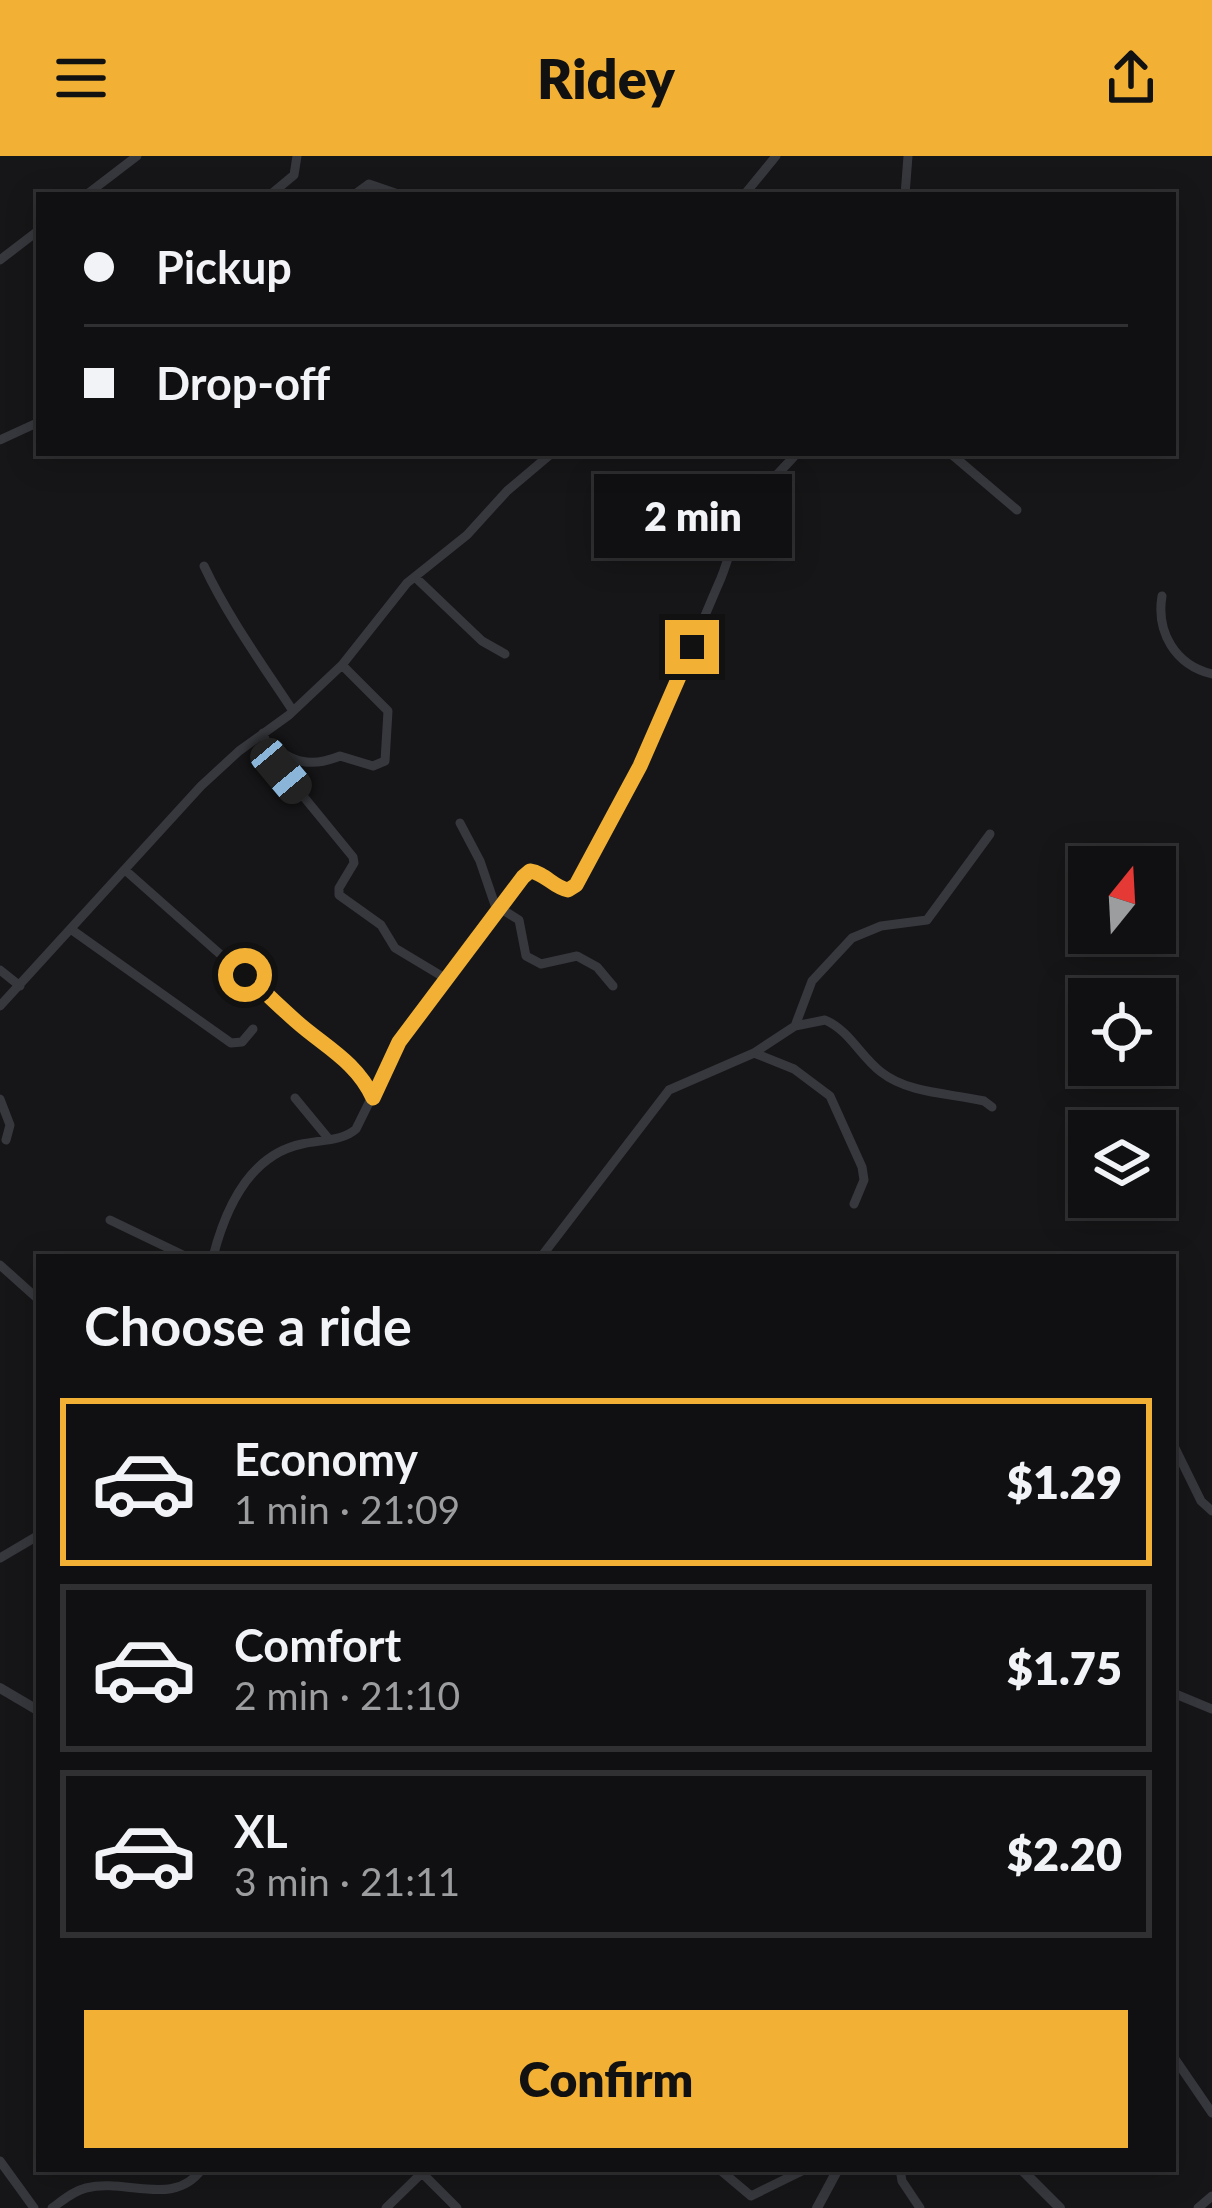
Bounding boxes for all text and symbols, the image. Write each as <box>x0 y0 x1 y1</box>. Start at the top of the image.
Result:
icon: menu <box>48 45 114 111</box>
icon: share <box>1098 45 1164 111</box>
text: Ridey <box>537 46 675 111</box>
text: Pickup <box>156 240 292 294</box>
text: Drop-off <box>156 356 330 410</box>
callout: 2 min <box>593 473 791 557</box>
text: 2 min <box>644 493 742 539</box>
route end <box>665 620 719 674</box>
car <box>244 732 318 810</box>
north arrow <box>1068 846 1176 954</box>
map controls <box>1068 846 1176 1218</box>
route start <box>218 948 272 1002</box>
button: locate <box>1068 978 1176 1086</box>
button: layers <box>1068 1110 1176 1218</box>
text: Choose a ride <box>84 1293 412 1358</box>
icon: car <box>90 1428 198 1536</box>
text: Economy <box>234 1432 418 1486</box>
text: $1.29 <box>1007 1455 1122 1509</box>
text: 1 min · 21:09 <box>234 1486 460 1532</box>
icon: car <box>90 1614 198 1722</box>
text: Comfort <box>234 1618 401 1672</box>
text: $1.75 <box>1007 1641 1122 1695</box>
text: 2 min · 21:10 <box>234 1672 460 1718</box>
icon: car <box>90 1800 198 1908</box>
text: XL <box>234 1804 288 1858</box>
text: $2.20 <box>1007 1827 1122 1881</box>
text: 3 min · 21:11 <box>234 1858 460 1904</box>
button: Confirm <box>84 2010 1128 2148</box>

